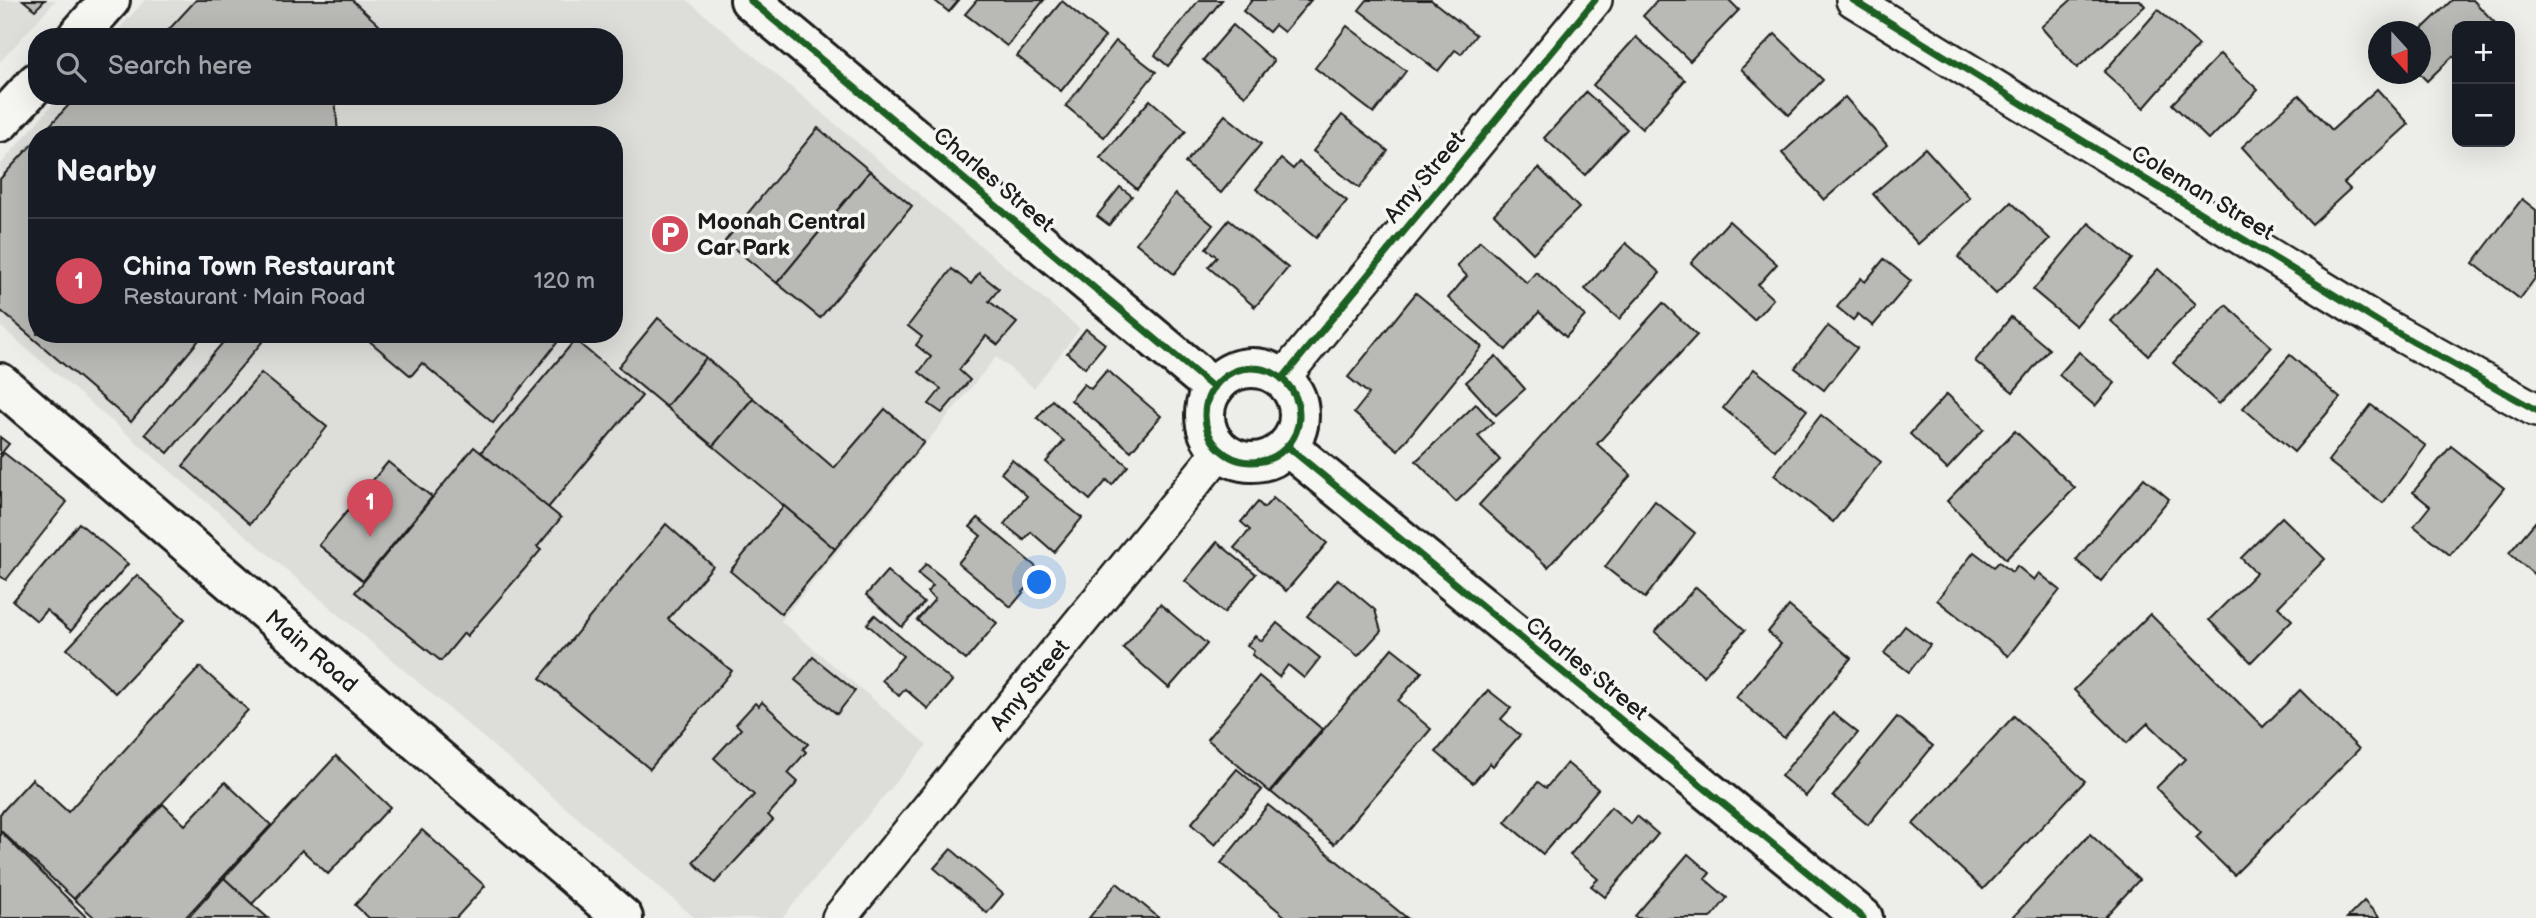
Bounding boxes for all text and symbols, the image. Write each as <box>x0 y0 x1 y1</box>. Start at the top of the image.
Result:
north arrow <box>2368 21 2431 84</box>
map controls <box>2452 21 2515 147</box>
button: + <box>2452 21 2515 84</box>
search box <box>28 28 623 105</box>
icon: search <box>52 48 90 86</box>
text: Search here <box>108 51 252 82</box>
button: − <box>2452 84 2515 147</box>
street label: Charles Street <box>927 121 1060 238</box>
street label: Amy Street <box>1378 126 1471 229</box>
street label: Coleman Street <box>2126 139 2279 247</box>
text: Nearby <box>56 154 156 190</box>
place label: Moonah Central Car Park <box>697 208 866 262</box>
parking icon: Moonah Central Car Park <box>649 213 691 255</box>
text: China Town Restaurant <box>123 252 395 283</box>
text: 1 <box>74 267 84 295</box>
text: 120 m <box>534 267 595 295</box>
text: Restaurant · Main Road <box>123 283 366 311</box>
pin: 1 <box>347 479 393 537</box>
your location <box>1022 565 1056 599</box>
street label: Main Road <box>259 604 363 699</box>
street label: Charles Street <box>1520 611 1653 727</box>
street label: Amy Street <box>984 634 1076 737</box>

